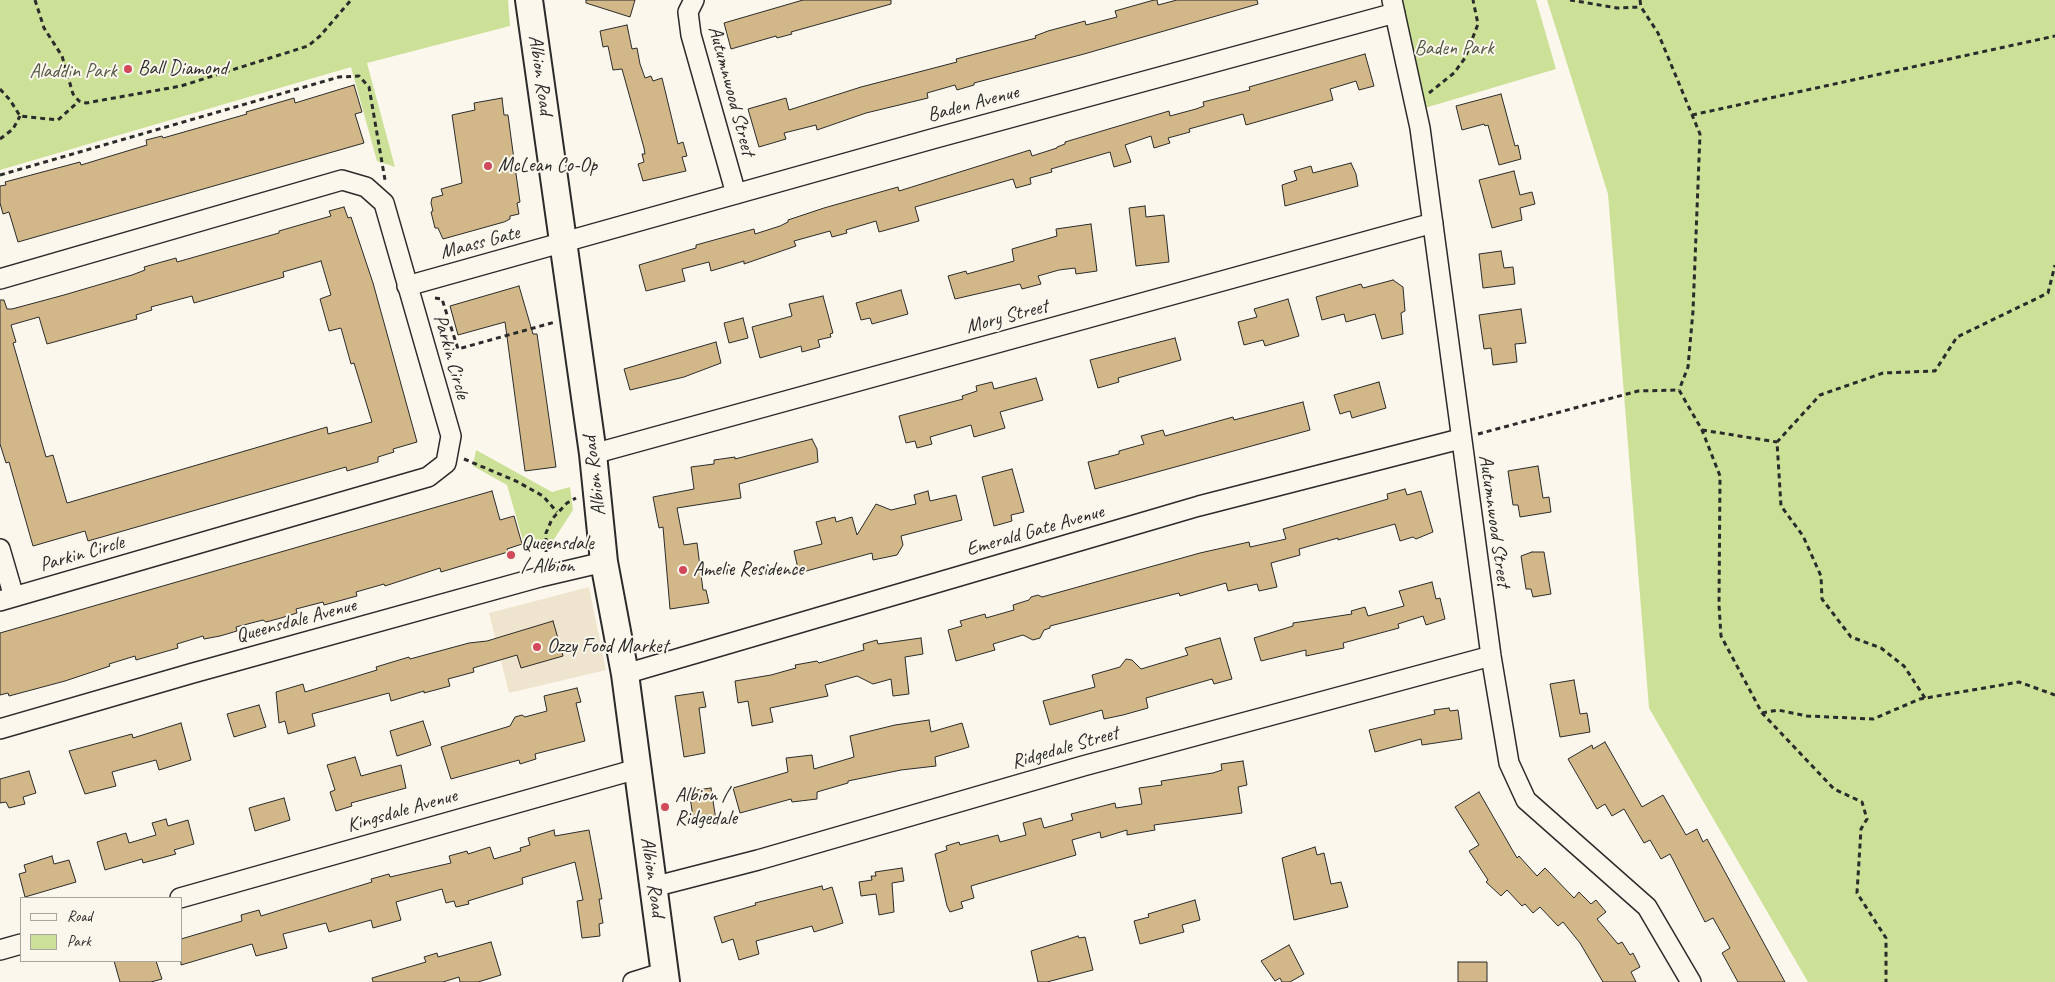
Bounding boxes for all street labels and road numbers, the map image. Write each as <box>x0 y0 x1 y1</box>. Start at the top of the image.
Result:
street label: Autumnwood Street <box>702 24 760 158</box>
street label: Albion Road <box>523 34 557 116</box>
street label: Baden Avenue <box>925 80 1021 128</box>
street label: Maass Gate <box>438 221 522 265</box>
street label: Mory Street <box>963 295 1051 339</box>
street label: Parkin Circle <box>428 312 474 402</box>
street label: Albion Road <box>578 435 612 517</box>
street label: Autumnwood Street <box>1473 453 1515 589</box>
street label: Emerald Gate Avenue <box>963 500 1107 562</box>
street label: Parkin Circle <box>37 531 127 577</box>
street label: Queensdale Avenue <box>233 593 359 649</box>
street label: Ridgedale Street <box>1009 721 1121 775</box>
street label: Kingsdale Avenue <box>344 784 460 838</box>
street label: Albion Road <box>635 836 669 918</box>

